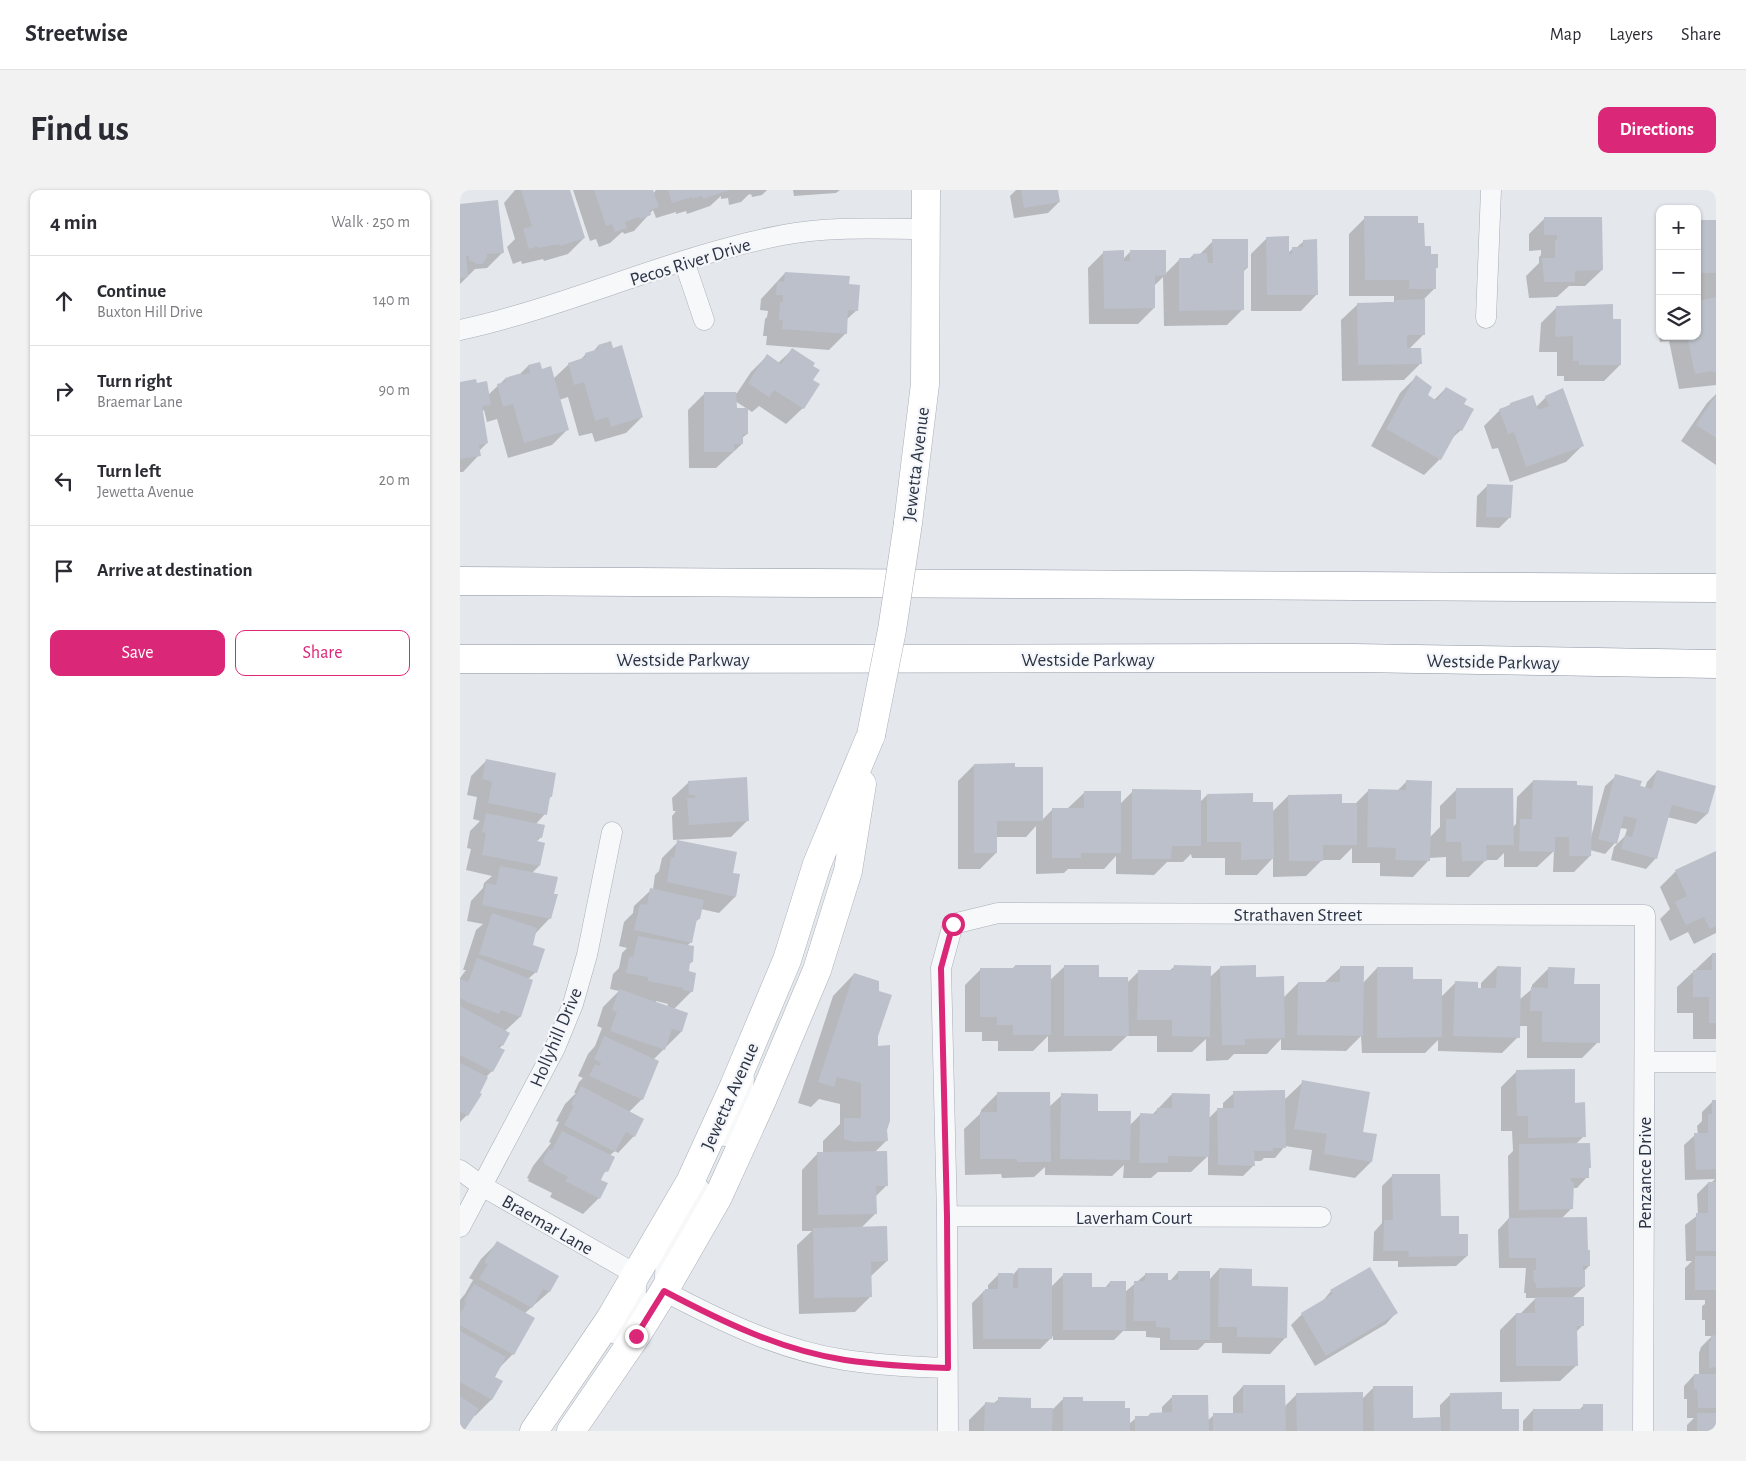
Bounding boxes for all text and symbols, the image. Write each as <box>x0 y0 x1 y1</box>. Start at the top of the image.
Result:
text: Streetwise <box>25 22 128 46</box>
text: Map <box>1550 26 1581 44</box>
text: Layers <box>1609 26 1653 44</box>
text: Share <box>1681 26 1721 44</box>
button: Directions <box>1598 107 1716 153</box>
text: Find us <box>30 112 129 147</box>
map controls <box>1656 205 1701 340</box>
button: + <box>1656 205 1701 250</box>
text: 4 min <box>50 212 97 233</box>
text: Walk · 250 m <box>331 214 410 230</box>
street label: Pecos River Drive <box>628 235 753 290</box>
button: − <box>1656 250 1701 295</box>
text: Continue <box>97 282 166 301</box>
icon: ahead <box>50 287 78 315</box>
text: 140 m <box>373 292 410 308</box>
button: layers <box>1656 295 1701 340</box>
text: Buxton Hill Drive <box>97 304 203 320</box>
text: Turn right <box>97 372 172 391</box>
icon: right <box>50 377 78 405</box>
text: 90 m <box>379 382 410 398</box>
text: Braemar Lane <box>97 394 183 410</box>
street label: Jewetta Avenue <box>900 406 933 522</box>
text: Turn left <box>97 462 161 481</box>
icon: left <box>50 467 78 495</box>
text: 20 m <box>379 472 410 488</box>
text: Jewetta Avenue <box>97 484 194 500</box>
icon: arrive <box>50 557 78 585</box>
text: Arrive at destination <box>97 561 253 580</box>
button: Save <box>50 630 225 676</box>
button: Share <box>235 630 410 676</box>
street label: Westside Parkway <box>616 651 750 670</box>
street label: Westside Parkway <box>1021 651 1155 670</box>
street label: Westside Parkway <box>1426 652 1560 673</box>
street label: Strathaven Street <box>1234 906 1362 925</box>
route start <box>942 913 965 936</box>
street label: Hollyhill Drive <box>527 985 586 1090</box>
street label: Jewetta Avenue <box>698 1040 762 1153</box>
street label: Penzance Drive <box>1636 1117 1655 1229</box>
street label: Braemar Lane <box>499 1192 596 1259</box>
street label: Laverham Court <box>1076 1209 1192 1228</box>
route end <box>625 1325 648 1348</box>

